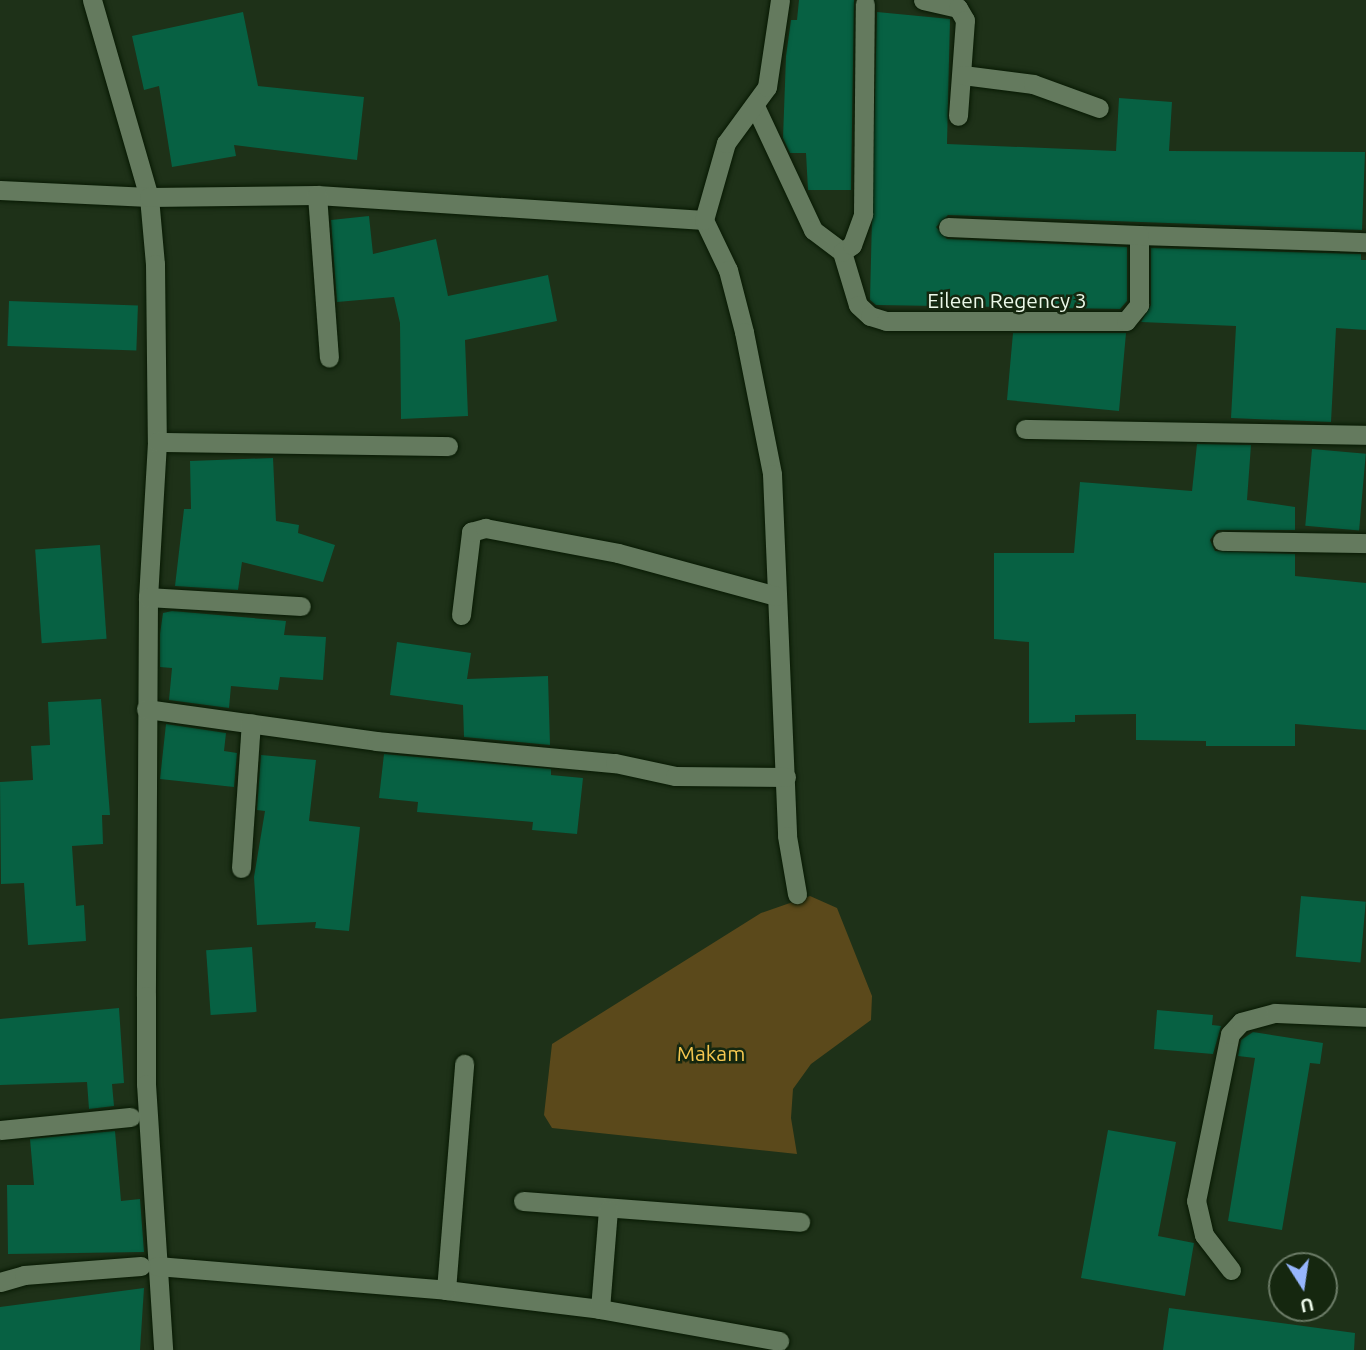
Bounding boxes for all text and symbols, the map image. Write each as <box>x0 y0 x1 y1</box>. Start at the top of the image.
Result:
street label: Eileen Regency 3 <box>927 287 1087 313</box>
park label: Makam <box>677 1040 745 1066</box>
north arrow <box>1268 1252 1338 1322</box>
text: U <box>1298 1293 1316 1318</box>

